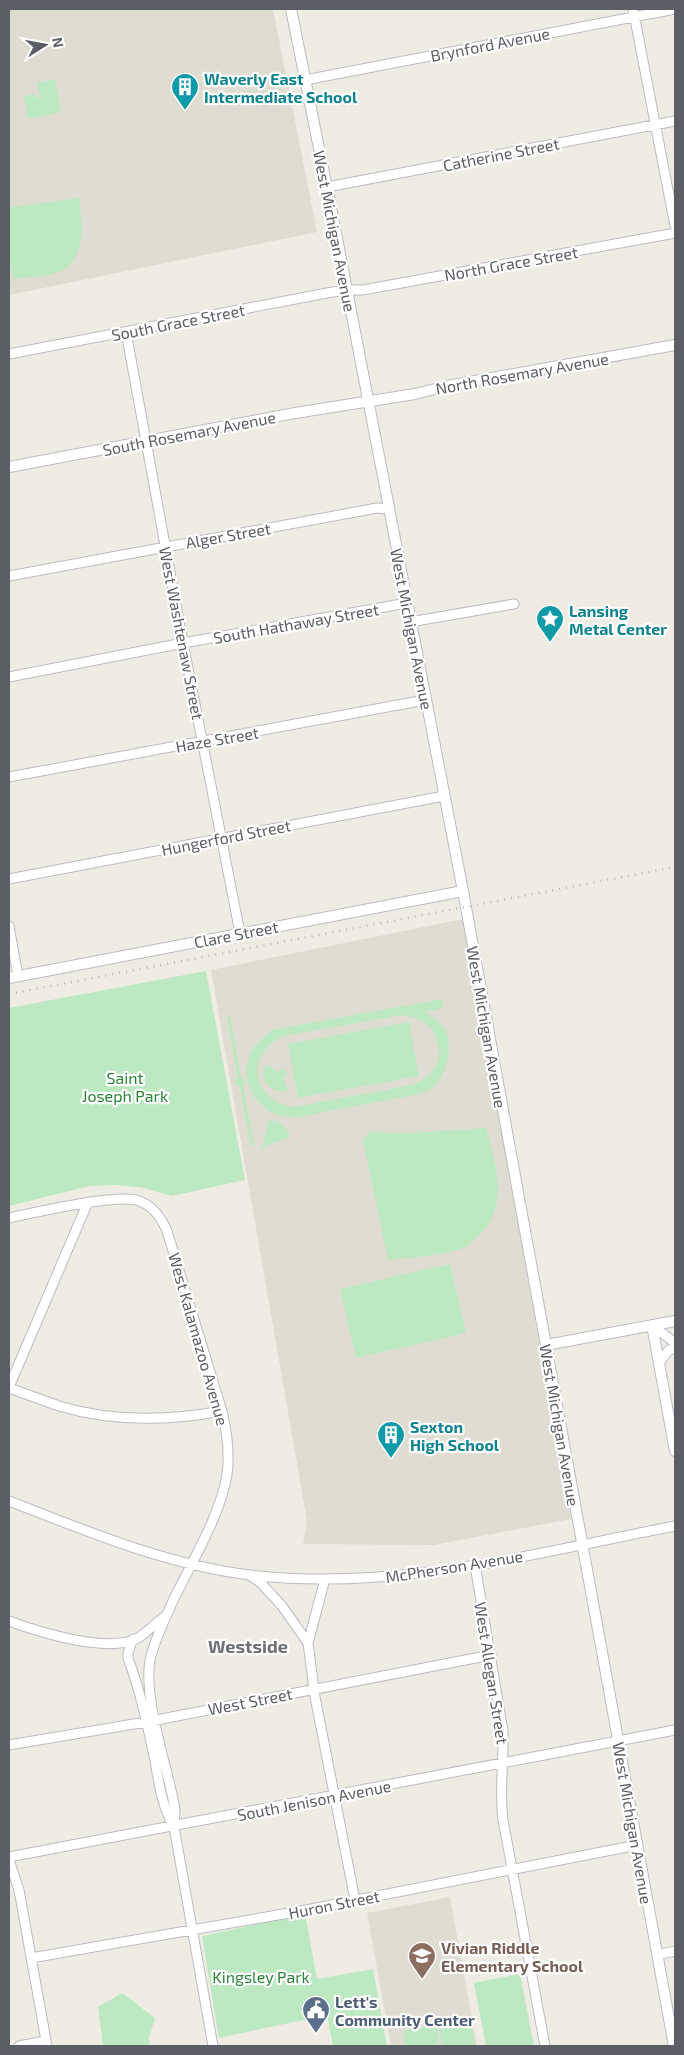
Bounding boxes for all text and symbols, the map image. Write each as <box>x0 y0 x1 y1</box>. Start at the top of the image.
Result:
north arrow <box>20 20 70 70</box>
street label: Brynford Avenue <box>429 23 551 65</box>
text: N <box>49 36 68 49</box>
place label: Waverly East Intermediate School <box>204 69 358 106</box>
building icon: Waverly East Intermediate School <box>170 72 200 111</box>
street label: Catherine Street <box>441 133 561 175</box>
street label: West Michigan Avenue <box>310 149 360 313</box>
street label: North Grace Street <box>443 242 579 284</box>
street label: South Grace Street <box>110 300 246 344</box>
street label: North Rosemary Avenue <box>434 348 610 398</box>
street label: South Rosemary Avenue <box>101 407 277 459</box>
street label: Alger Street <box>184 518 272 552</box>
street label: West Washtenaw Street <box>156 545 208 721</box>
street label: West Michigan Avenue <box>387 547 437 711</box>
street label: South Hathaway Street <box>212 599 380 647</box>
place label: Lansing Metal Center <box>569 601 667 638</box>
place icon: Lansing Metal Center <box>535 604 565 643</box>
street label: Haze Street <box>174 722 260 756</box>
street label: Hungerford Street <box>160 815 292 859</box>
street label: Clare Street <box>192 917 280 951</box>
street label: West Michigan Avenue <box>463 945 511 1109</box>
park label: Saint Joseph Park <box>82 1068 168 1105</box>
street label: West Kalamazoo Avenue <box>165 1250 233 1428</box>
street label: West Michigan Avenue <box>536 1343 584 1507</box>
place label: Sexton High School <box>410 1417 500 1454</box>
building icon: Sexton High School <box>376 1420 406 1459</box>
street label: McPherson Avenue <box>384 1546 524 1586</box>
street label: West Allegan Street <box>471 1600 513 1746</box>
district label: Westside <box>208 1635 288 1657</box>
street label: West Street <box>206 1683 294 1719</box>
street label: West Michigan Avenue <box>609 1741 657 1905</box>
street label: South Jenison Avenue <box>235 1776 393 1824</box>
street label: Huron Street <box>287 1886 381 1922</box>
place label: Vivian Riddle Elementary School <box>441 1938 584 1976</box>
school or university icon: Vivian Riddle Elementary School <box>407 1941 437 1980</box>
park label: Kingsley Park <box>212 1967 310 1986</box>
place label: Lett's Community Center <box>335 1992 475 2030</box>
public building icon: Lett's Community Center <box>301 1995 331 2034</box>

